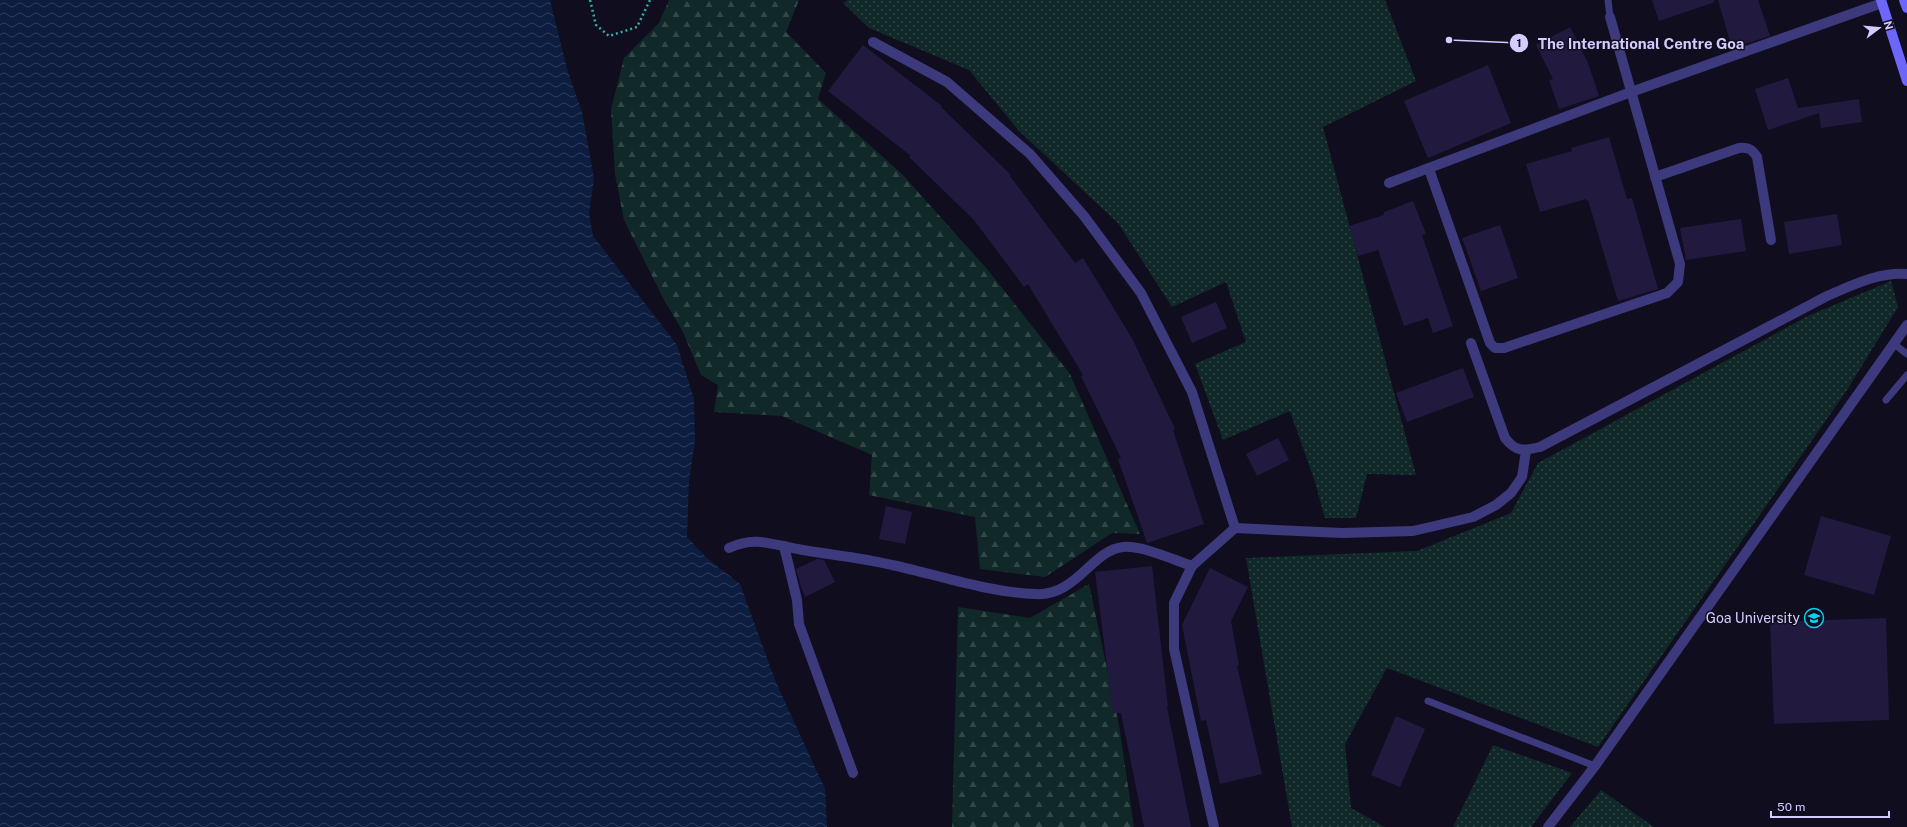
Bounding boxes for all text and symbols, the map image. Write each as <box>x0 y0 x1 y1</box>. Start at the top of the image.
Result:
north arrow <box>1859 8 1899 48</box>
text: N <box>1882 19 1896 31</box>
callout: The International Centre Goa <box>1509 30 1752 57</box>
text: The International Centre Goa <box>1538 35 1744 52</box>
text: 1 <box>1516 36 1522 50</box>
school or university icon: Goa University <box>1803 607 1825 629</box>
place label: Goa University <box>1706 610 1800 626</box>
scale bar <box>1771 793 1889 819</box>
text: 50 m <box>1777 800 1805 814</box>

